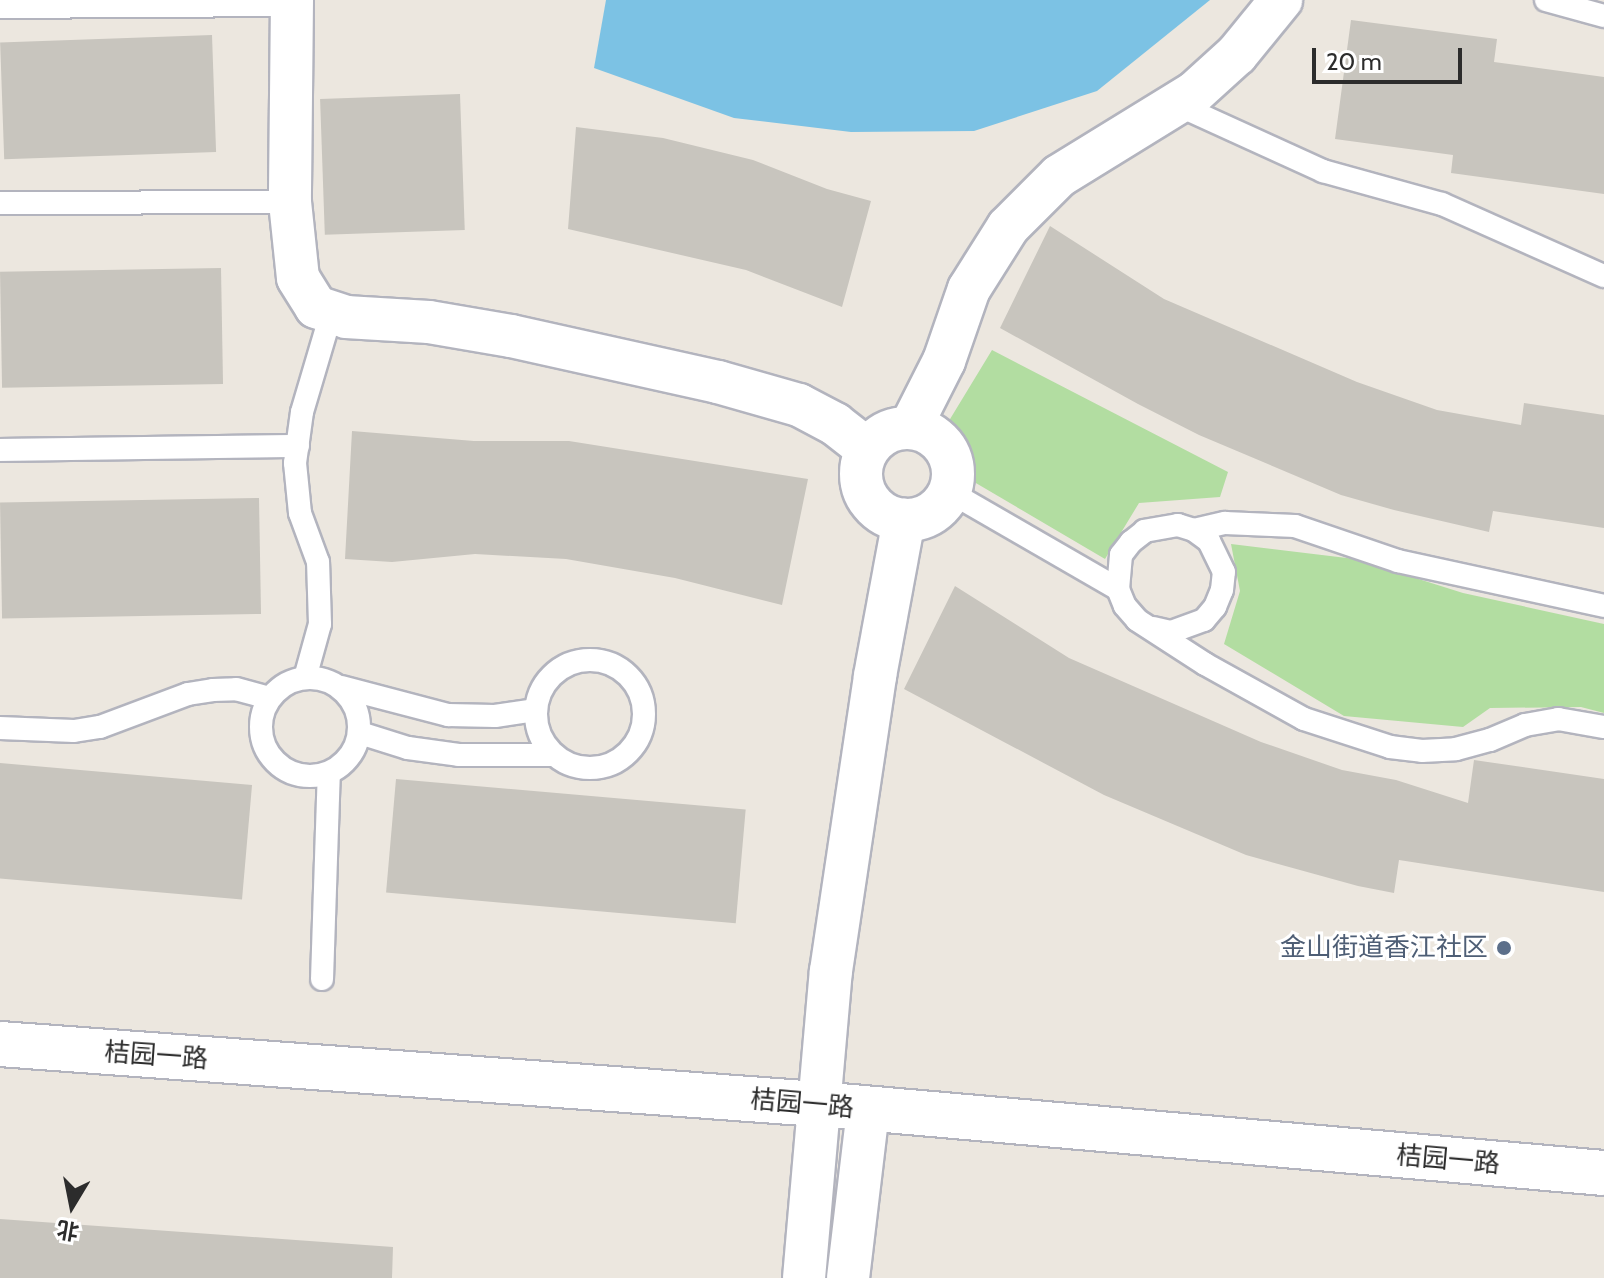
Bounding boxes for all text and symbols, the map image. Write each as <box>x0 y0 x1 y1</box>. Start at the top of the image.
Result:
scale bar <box>1316 32 1466 82</box>
text: 20 m <box>1326 47 1382 76</box>
place label: 金山街道香江社区 <box>1280 932 1488 964</box>
marker: 金山街道香江社区 <box>1495 939 1513 957</box>
street label: 桔园一路 <box>103 1037 209 1075</box>
street label: 桔园一路 <box>749 1084 855 1124</box>
street label: 桔园一路 <box>1395 1140 1501 1180</box>
north arrow <box>32 1166 112 1246</box>
text: 北 <box>55 1215 81 1245</box>

